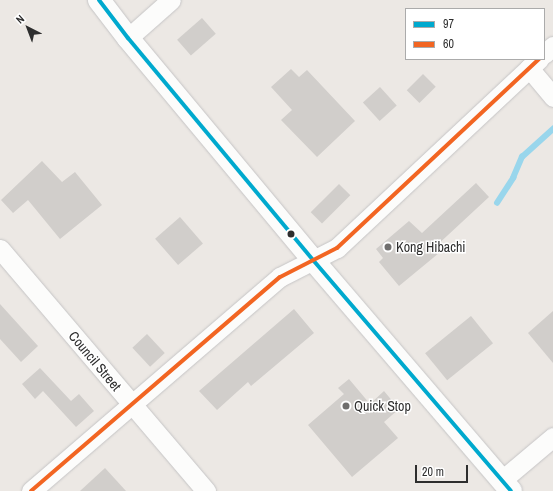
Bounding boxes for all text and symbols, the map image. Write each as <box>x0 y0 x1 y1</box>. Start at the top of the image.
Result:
north arrow <box>8 8 48 48</box>
legend <box>405 8 545 60</box>
text: N <box>13 12 27 26</box>
text: 97 <box>443 16 454 32</box>
text: 60 <box>443 36 454 52</box>
unlabelled marker <box>286 229 296 239</box>
place label: Kong Hibachi <box>396 239 466 255</box>
marker: Kong Hibachi <box>383 242 393 252</box>
street label: Council Street <box>65 328 125 394</box>
place label: Quick Stop <box>354 398 411 414</box>
marker: Quick Stop <box>341 401 351 411</box>
scale bar <box>417 457 470 483</box>
text: 20 m <box>422 464 444 480</box>

